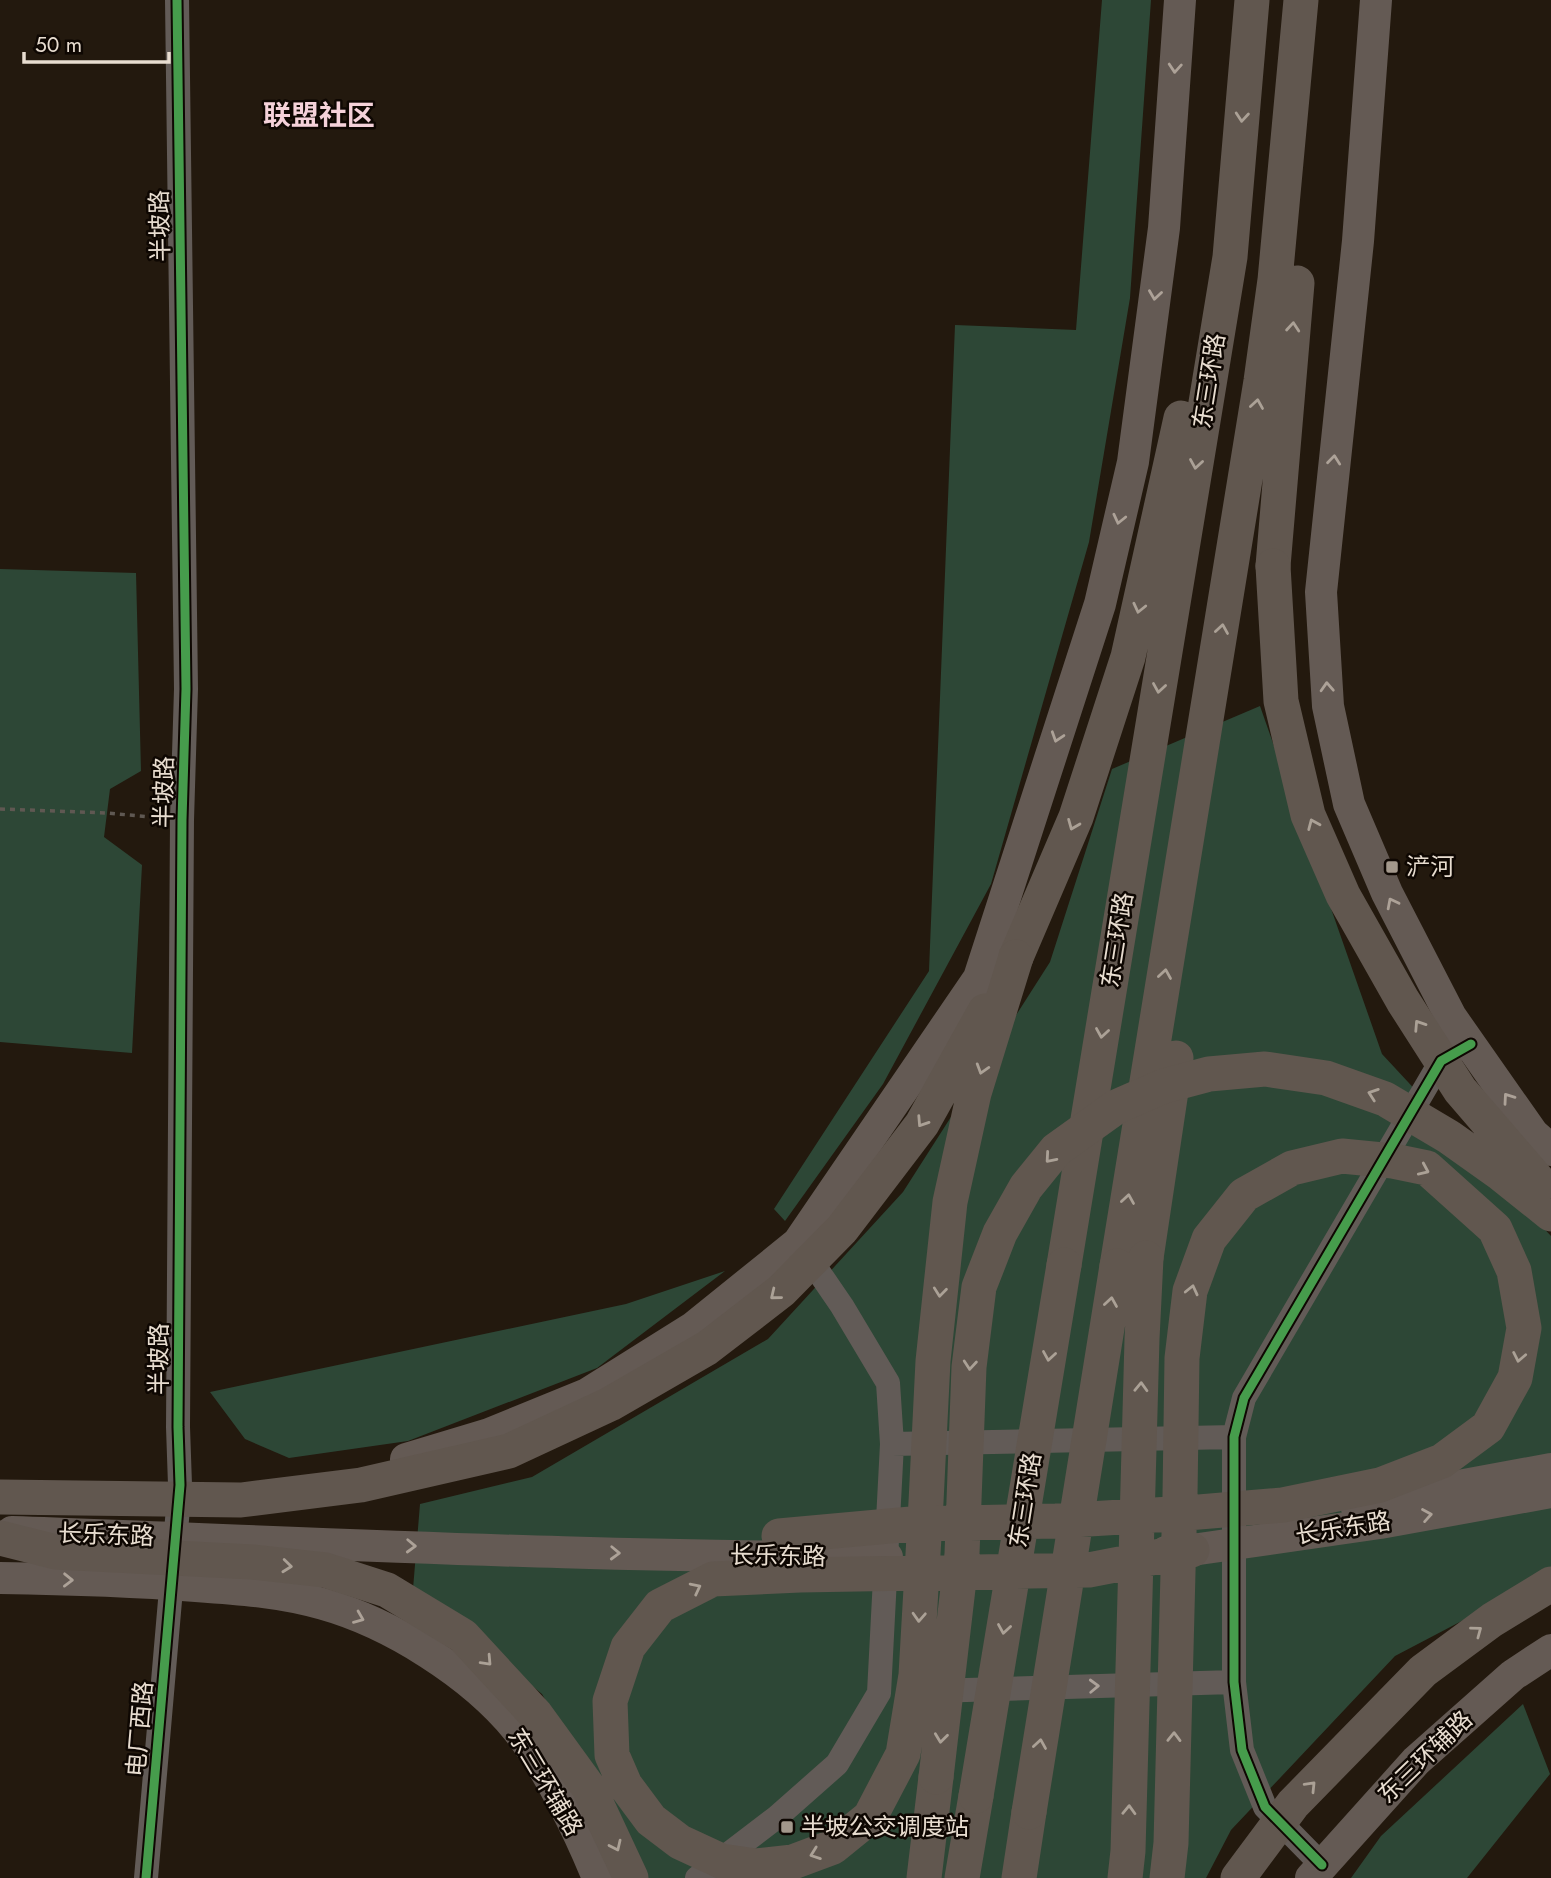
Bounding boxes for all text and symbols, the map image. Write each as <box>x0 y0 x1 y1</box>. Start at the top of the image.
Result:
scale bar <box>24 21 170 65</box>
text: 50 m <box>35 30 82 60</box>
one-way arrow <box>1168 63 1183 74</box>
district label: 联盟社区 <box>263 95 375 136</box>
one-way arrow <box>1235 112 1250 123</box>
street label: 半坡路 <box>141 190 178 262</box>
one-way arrow <box>1148 289 1163 300</box>
one-way arrow <box>1285 321 1300 332</box>
street label: 东三环路 <box>1184 331 1233 431</box>
one-way arrow <box>1249 398 1264 410</box>
one-way arrow <box>1326 454 1341 466</box>
one-way arrow <box>1189 458 1204 469</box>
one-way arrow <box>1113 513 1128 525</box>
one-way arrow <box>1133 602 1147 614</box>
one-way arrow <box>1214 623 1229 635</box>
one-way arrow <box>1320 681 1335 692</box>
one-way arrow <box>1152 682 1167 694</box>
one-way arrow <box>1050 731 1065 743</box>
street label: 半坡路 <box>145 756 182 828</box>
one-way arrow <box>1067 818 1081 830</box>
one-way arrow <box>1307 819 1321 832</box>
place label: 浐河 <box>1406 849 1454 884</box>
marker: 浐河 <box>1384 859 1400 875</box>
street label: 东三环路 <box>1092 890 1141 990</box>
one-way arrow <box>1387 898 1401 910</box>
one-way arrow <box>1157 968 1172 980</box>
one-way arrow <box>1414 1020 1427 1033</box>
one-way arrow <box>1095 1027 1110 1039</box>
one-way arrow <box>976 1062 990 1074</box>
one-way arrow <box>1367 1088 1379 1103</box>
one-way arrow <box>1504 1093 1516 1106</box>
one-way arrow <box>917 1114 930 1127</box>
one-way arrow <box>1046 1150 1058 1163</box>
one-way arrow <box>1417 1162 1429 1176</box>
one-way arrow <box>1120 1193 1135 1204</box>
one-way arrow <box>1184 1285 1198 1297</box>
one-way arrow <box>933 1286 948 1298</box>
one-way arrow <box>771 1287 783 1300</box>
one-way arrow <box>1103 1296 1118 1308</box>
street label: 半坡路 <box>141 1323 176 1395</box>
one-way arrow <box>1042 1350 1057 1362</box>
one-way arrow <box>1512 1351 1527 1363</box>
one-way arrow <box>963 1360 978 1371</box>
one-way arrow <box>1133 1381 1148 1392</box>
street label: 东三环路 <box>1000 1450 1049 1550</box>
street label: 长乐东路 <box>1293 1503 1393 1552</box>
one-way arrow <box>1421 1508 1433 1523</box>
street label: 长乐东路 <box>57 1515 155 1554</box>
street label: 长乐东路 <box>730 1537 826 1574</box>
one-way arrow <box>406 1539 417 1554</box>
one-way arrow <box>610 1545 620 1561</box>
one-way arrow <box>281 1558 292 1573</box>
one-way arrow <box>63 1572 74 1587</box>
one-way arrow <box>689 1582 701 1596</box>
one-way arrow <box>352 1610 364 1624</box>
one-way arrow <box>912 1611 927 1622</box>
one-way arrow <box>997 1623 1012 1635</box>
one-way arrow <box>1469 1627 1481 1640</box>
one-way arrow <box>478 1653 491 1666</box>
one-way arrow <box>1089 1678 1100 1694</box>
street label: 电厂西路 <box>118 1680 161 1778</box>
street label: 东三环辅路 <box>1369 1702 1480 1811</box>
street label: 东三环辅路 <box>500 1721 591 1842</box>
one-way arrow <box>1166 1731 1181 1742</box>
one-way arrow <box>934 1732 949 1744</box>
one-way arrow <box>1032 1738 1047 1750</box>
one-way arrow <box>1302 1781 1315 1794</box>
one-way arrow <box>1122 1804 1137 1815</box>
place label: 半坡公交调度站 <box>801 1809 969 1844</box>
marker: 半坡公交调度站 <box>779 1819 795 1835</box>
one-way arrow <box>608 1839 622 1851</box>
one-way arrow <box>809 1845 821 1859</box>

